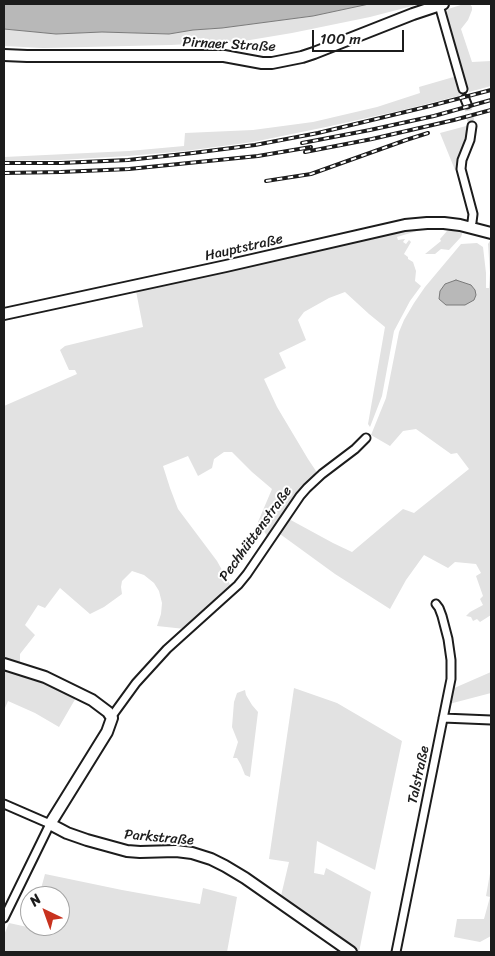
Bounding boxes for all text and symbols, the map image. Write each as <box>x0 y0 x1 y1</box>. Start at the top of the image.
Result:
scale bar <box>315 20 408 52</box>
text: 100 m <box>320 26 361 52</box>
street label: Pirnaer Straße <box>182 34 276 56</box>
street label: Hauptstraße <box>203 231 285 265</box>
street label: Pechhüttenstraße <box>216 483 296 585</box>
street label: Talstraße <box>405 744 433 806</box>
street label: Parkstraße <box>124 827 194 849</box>
north arrow <box>20 886 70 936</box>
text: N <box>23 888 47 913</box>

